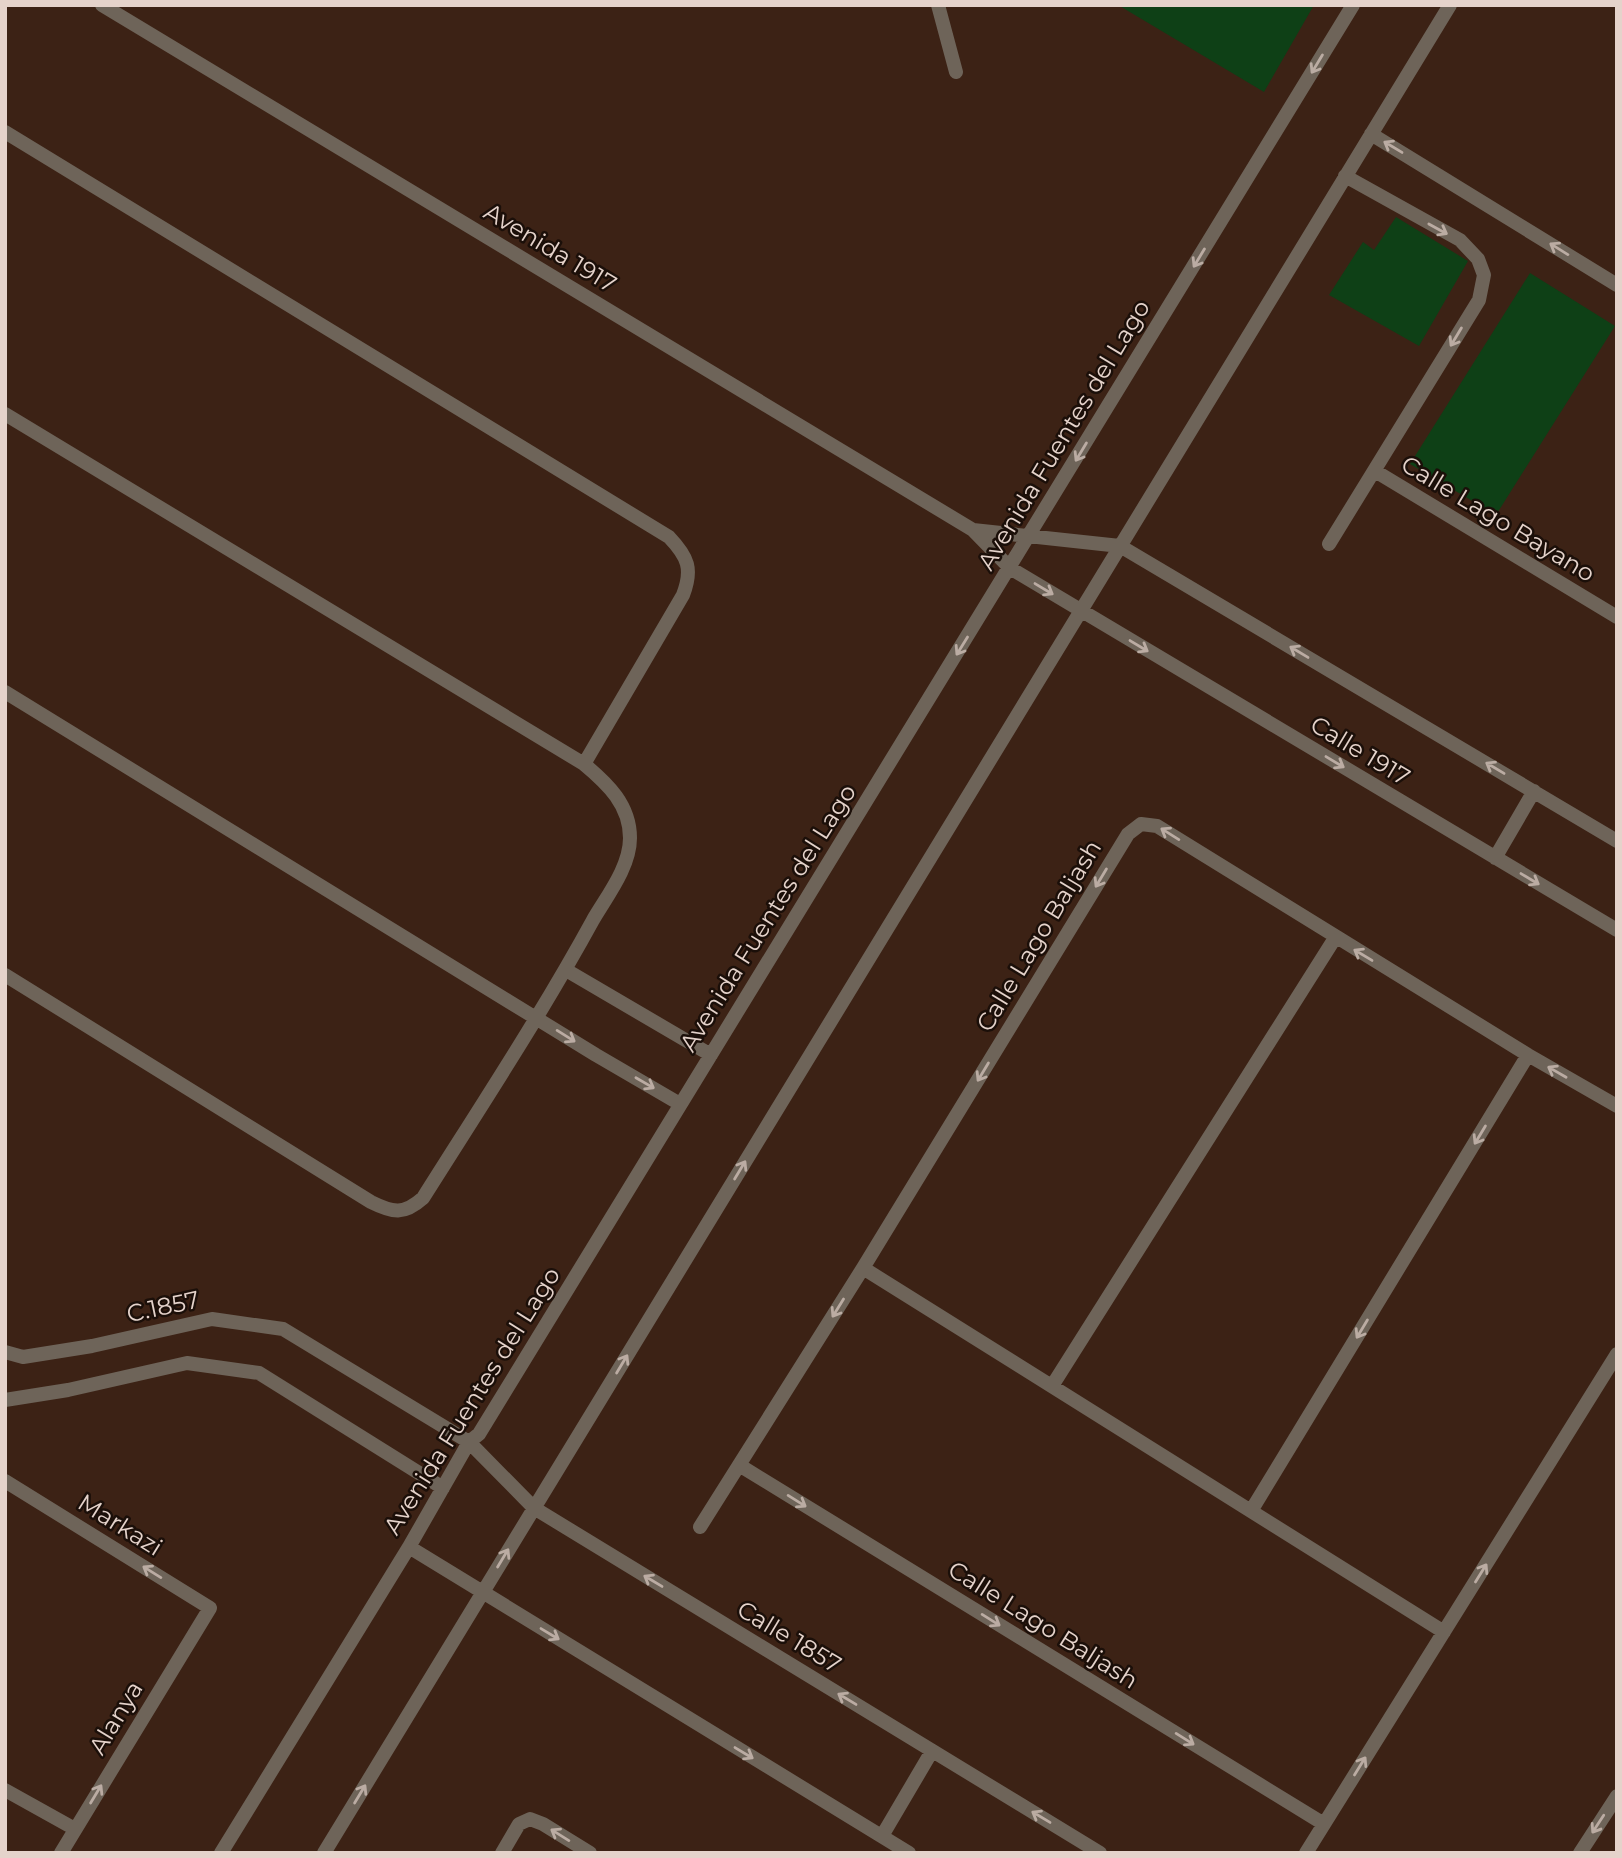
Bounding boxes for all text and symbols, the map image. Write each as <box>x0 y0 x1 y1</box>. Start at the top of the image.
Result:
one-way arrow <box>1310 53 1324 73</box>
one-way arrow <box>1384 140 1404 154</box>
street label: Avenida 1917 <box>479 197 622 298</box>
one-way arrow <box>1428 222 1448 236</box>
one-way arrow <box>1549 242 1569 256</box>
one-way arrow <box>1192 247 1206 267</box>
street label: Avenida Fuentes del Lago <box>971 294 1156 575</box>
one-way arrow <box>1449 326 1463 346</box>
one-way arrow <box>1073 442 1087 462</box>
street label: Calle Lago Bayano <box>1396 449 1600 588</box>
one-way arrow <box>1033 582 1053 596</box>
one-way arrow <box>954 636 968 656</box>
one-way arrow <box>1129 639 1149 653</box>
one-way arrow <box>1290 645 1310 659</box>
street label: Calle 1917 <box>1305 710 1415 792</box>
one-way arrow <box>1324 755 1344 769</box>
one-way arrow <box>1485 761 1505 775</box>
street label: Avenida Fuentes del Lago <box>673 779 862 1057</box>
one-way arrow <box>1160 827 1180 841</box>
street label: Calle Lago Baljash <box>970 835 1107 1037</box>
one-way arrow <box>1094 868 1108 888</box>
one-way arrow <box>1520 872 1540 886</box>
one-way arrow <box>1353 947 1373 961</box>
one-way arrow <box>556 1029 575 1044</box>
one-way arrow <box>975 1062 989 1082</box>
one-way arrow <box>1548 1065 1568 1079</box>
one-way arrow <box>634 1077 655 1090</box>
one-way arrow <box>1473 1124 1487 1144</box>
one-way arrow <box>733 1160 747 1180</box>
street label: Avenida Fuentes del Lago <box>377 1262 566 1540</box>
street label: C.1857 <box>124 1285 202 1328</box>
one-way arrow <box>831 1298 845 1318</box>
one-way arrow <box>1354 1319 1369 1338</box>
one-way arrow <box>615 1354 629 1374</box>
street label: Markazi <box>73 1488 168 1562</box>
one-way arrow <box>787 1494 807 1508</box>
one-way arrow <box>497 1549 511 1569</box>
street label: Calle Lago Baljash <box>943 1554 1143 1695</box>
one-way arrow <box>143 1564 163 1578</box>
one-way arrow <box>1474 1564 1488 1584</box>
one-way arrow <box>643 1573 663 1587</box>
street label: Calle 1857 <box>732 1594 846 1679</box>
one-way arrow <box>981 1613 1001 1627</box>
one-way arrow <box>540 1628 560 1642</box>
street label: Alanya <box>82 1676 149 1760</box>
one-way arrow <box>838 1692 858 1706</box>
one-way arrow <box>1175 1732 1195 1746</box>
one-way arrow <box>734 1746 754 1760</box>
one-way arrow <box>1354 1757 1368 1777</box>
one-way arrow <box>89 1785 103 1805</box>
one-way arrow <box>353 1785 367 1805</box>
one-way arrow <box>1032 1810 1052 1824</box>
one-way arrow <box>1591 1814 1606 1833</box>
one-way arrow <box>551 1827 571 1841</box>

